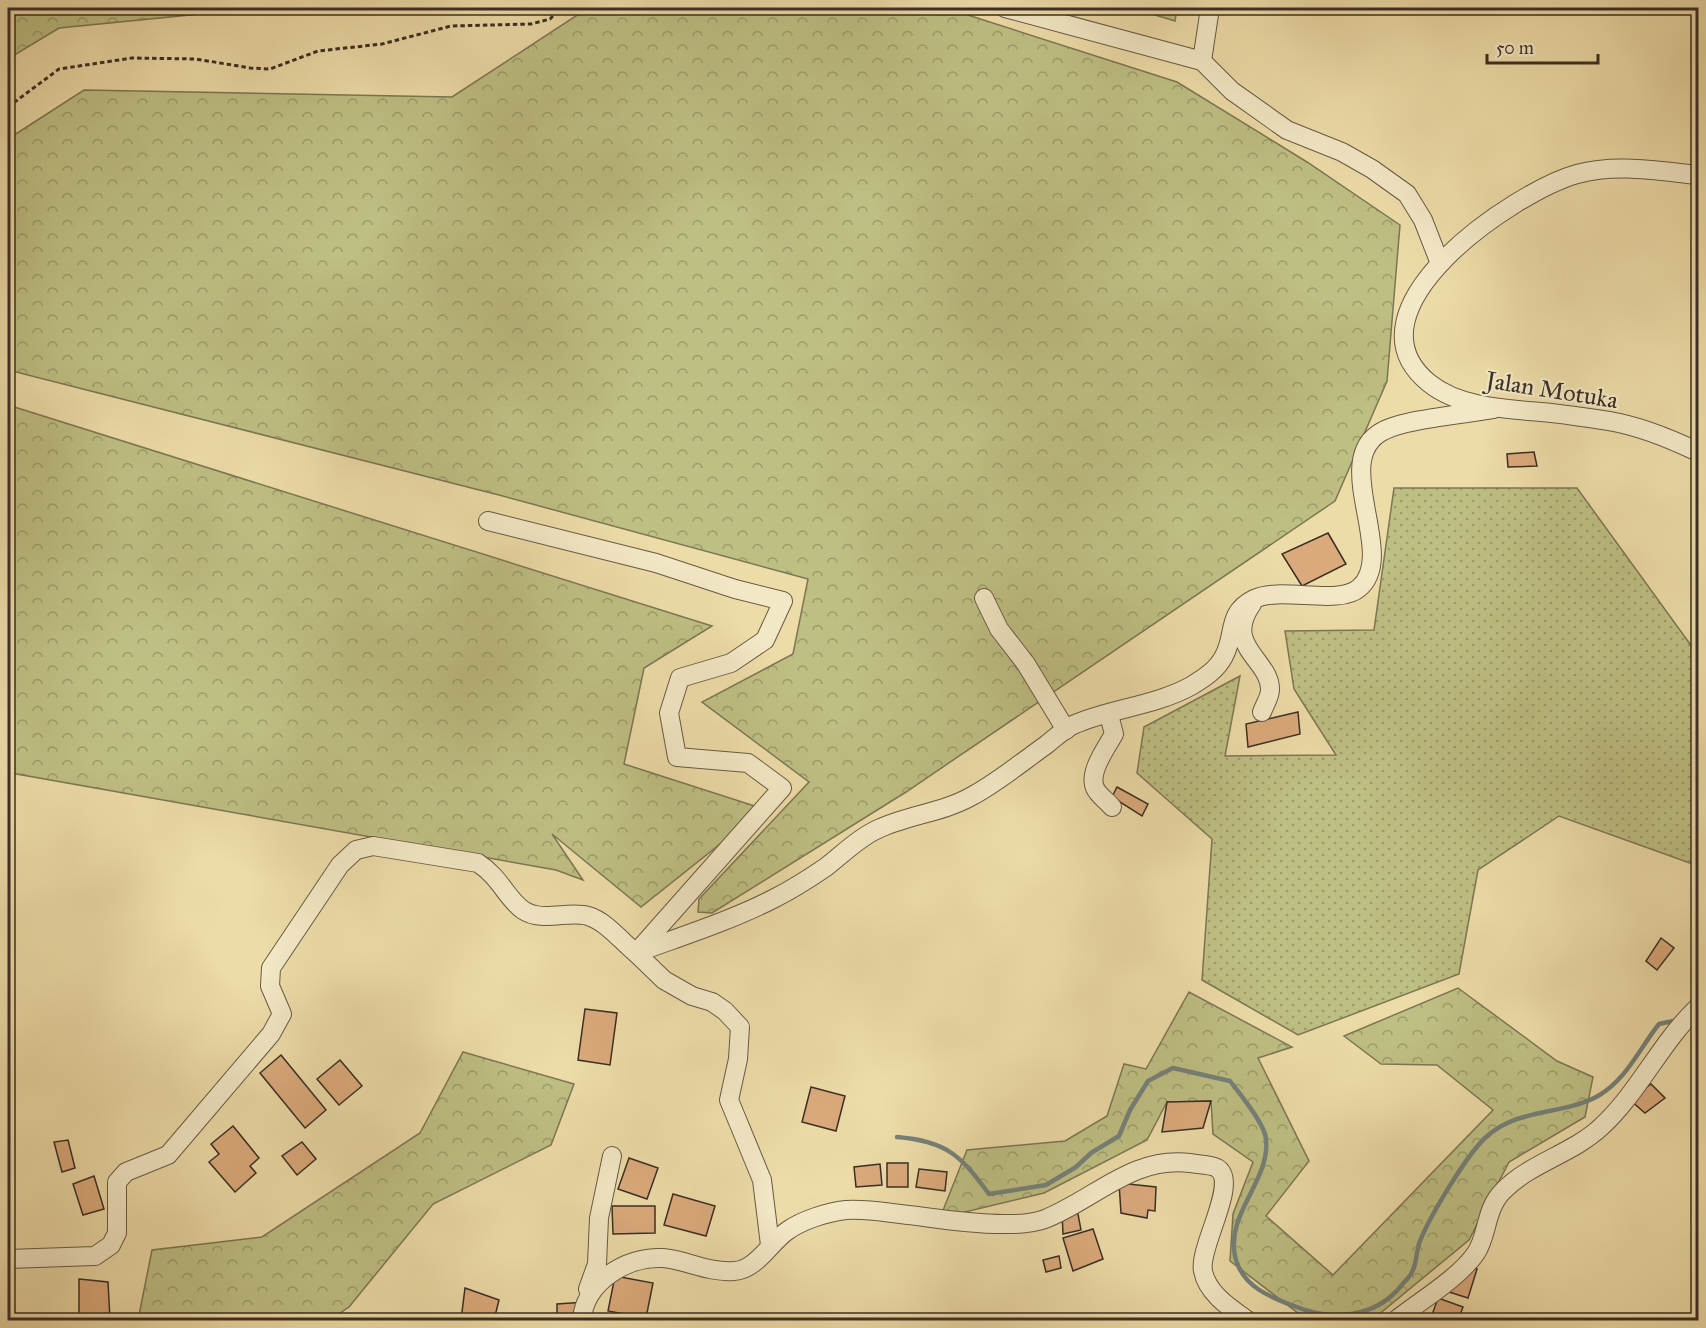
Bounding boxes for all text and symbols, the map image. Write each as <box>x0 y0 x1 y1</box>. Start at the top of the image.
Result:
scale bar <box>1487 27 1598 65</box>
text: 50 m <box>1496 37 1534 59</box>
street label: Jalan Motuka <box>1481 364 1621 415</box>

